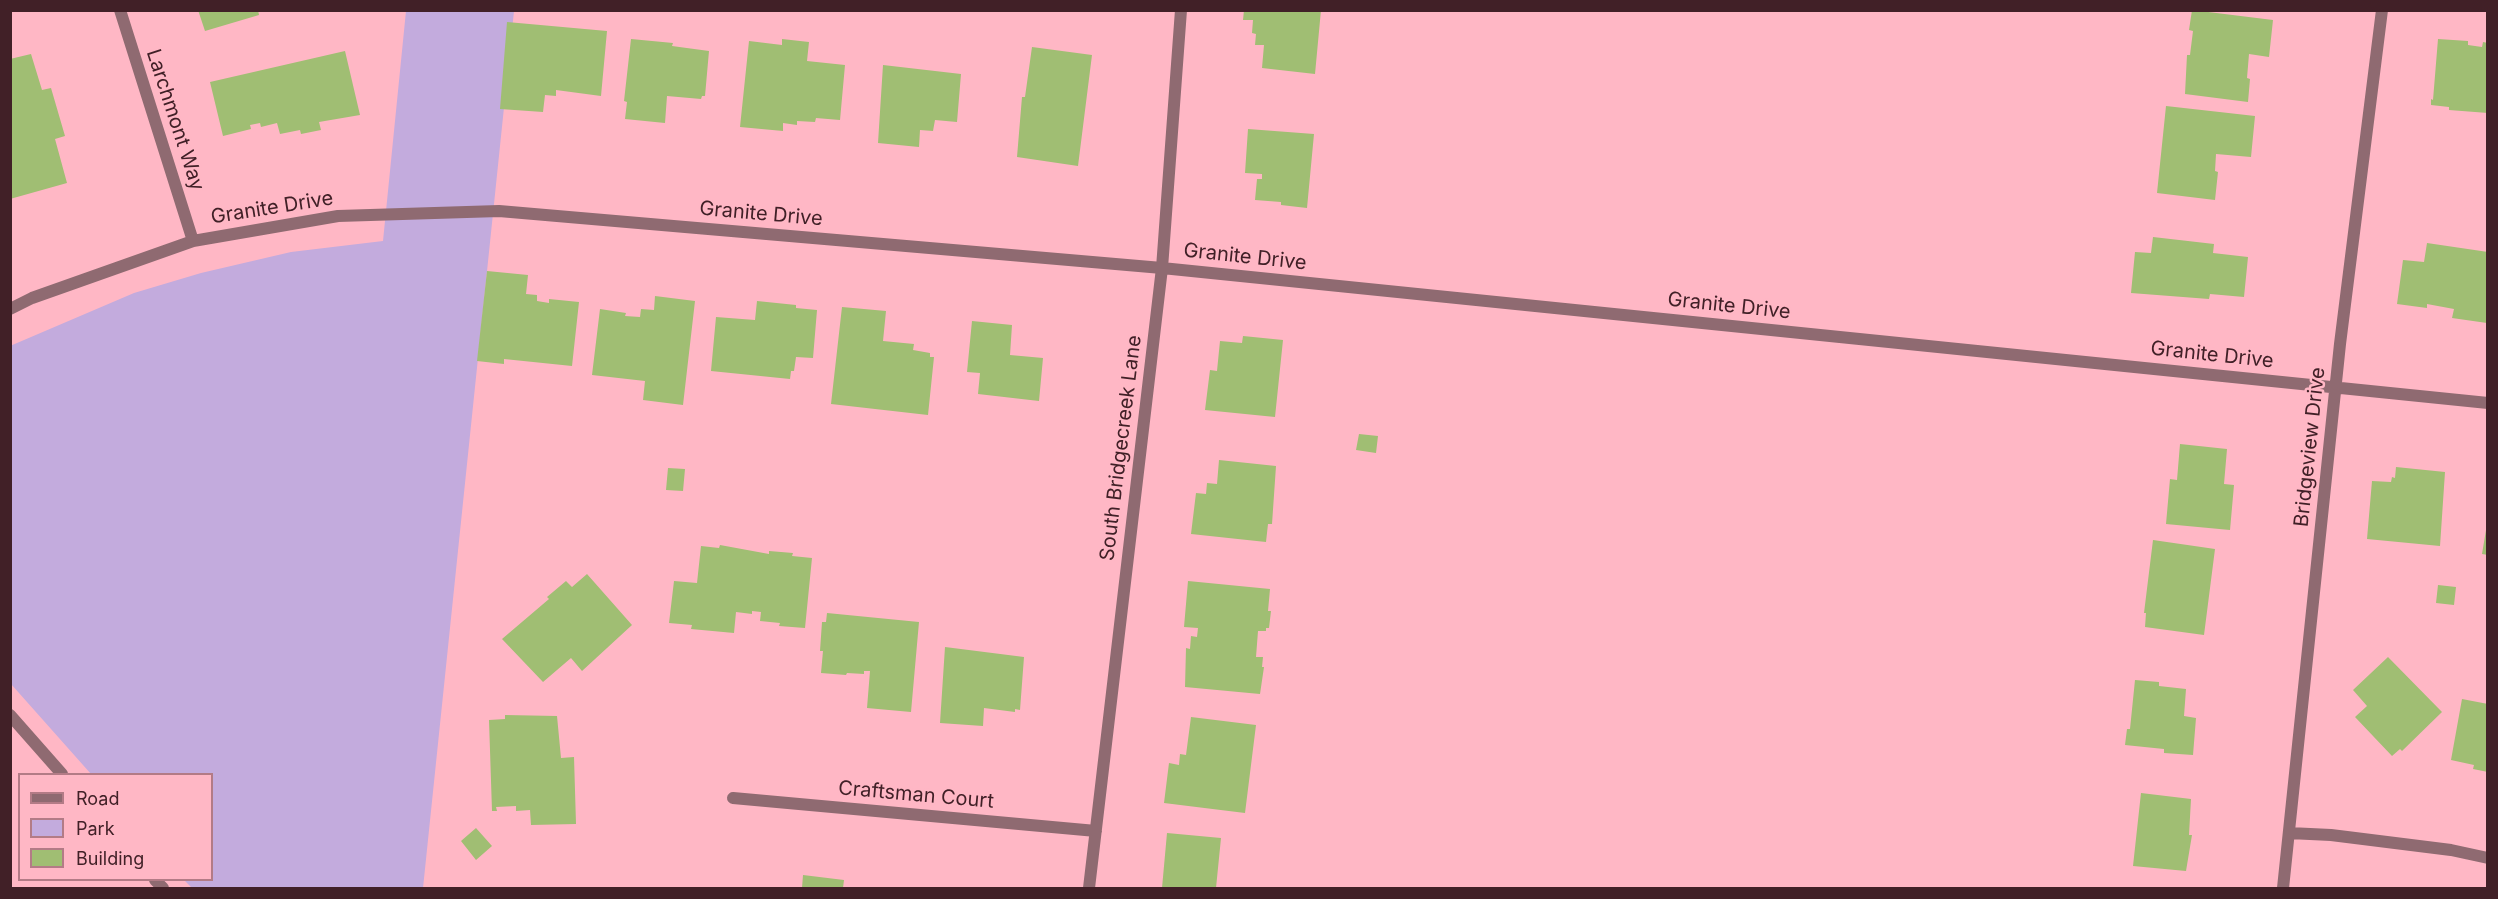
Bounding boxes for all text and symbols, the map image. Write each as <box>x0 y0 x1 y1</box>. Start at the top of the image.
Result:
street label: Larchmont Way <box>141 46 209 194</box>
street label: Granite Drive <box>209 186 335 230</box>
street label: Granite Drive <box>698 197 824 231</box>
street label: Granite Drive <box>1182 239 1308 275</box>
street label: Granite Drive <box>1666 288 1792 324</box>
street label: South Bridgecreek Lane <box>1095 334 1147 562</box>
street label: Granite Drive <box>2149 337 2275 373</box>
street label: Bridgeview Drive <box>2290 366 2330 528</box>
legend <box>18 773 213 881</box>
street label: Craftsman Court <box>837 776 995 814</box>
text: Road <box>76 788 119 809</box>
text: Park <box>76 818 115 839</box>
text: Building <box>76 848 144 869</box>

